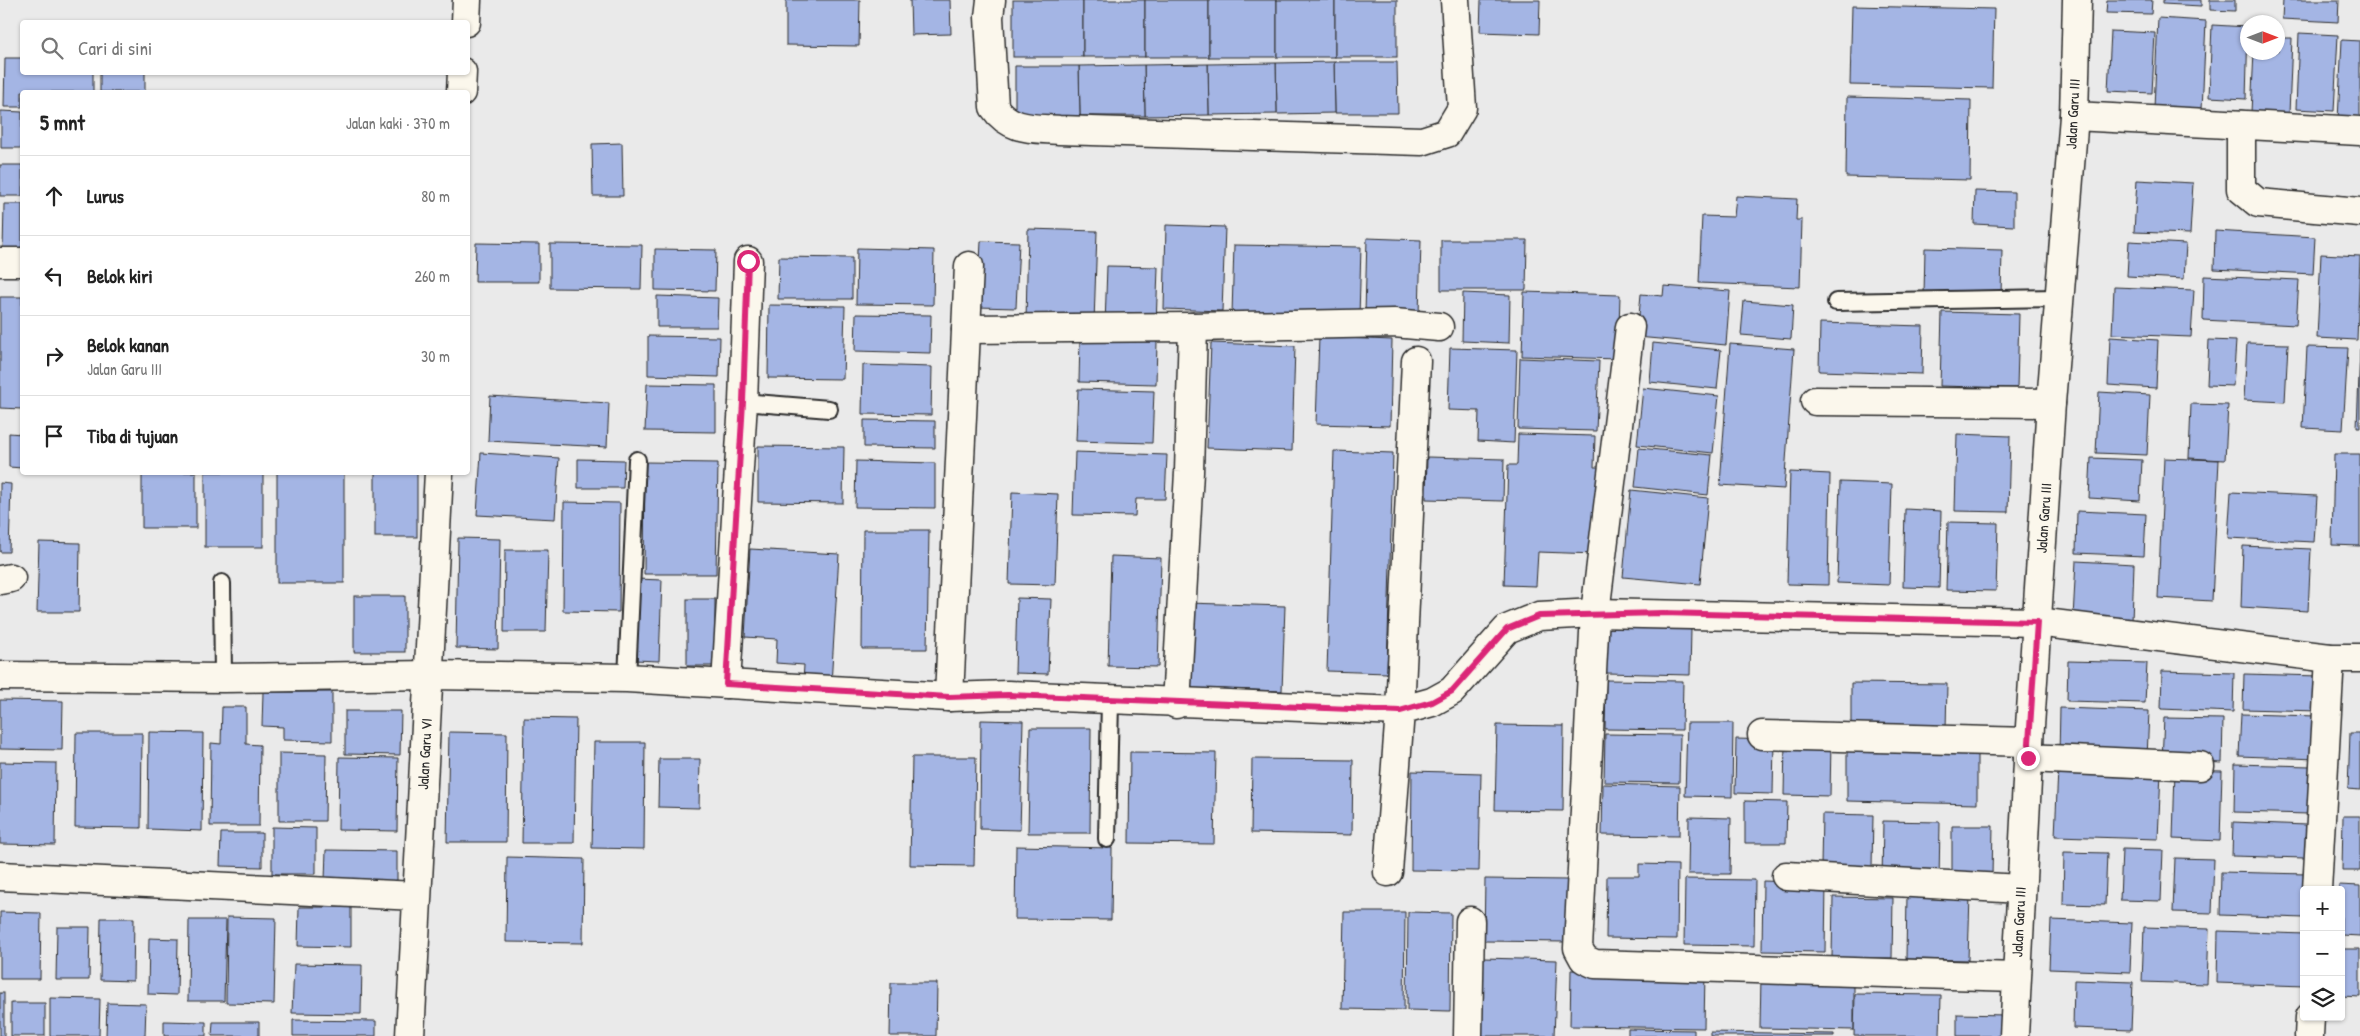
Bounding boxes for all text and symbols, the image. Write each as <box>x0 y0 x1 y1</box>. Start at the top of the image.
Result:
north arrow <box>2240 15 2285 60</box>
search box <box>20 20 470 75</box>
icon: search <box>38 34 66 62</box>
text: Cari di sini <box>78 35 152 61</box>
street label: Jalan Garu III <box>2060 78 2085 150</box>
text: 5 mnt <box>40 108 85 137</box>
text: Jalan kaki · 370 m <box>346 112 450 134</box>
icon: ahead <box>40 182 68 210</box>
text: Lurus <box>87 183 124 209</box>
text: 80 m <box>421 185 450 207</box>
route start <box>737 250 760 273</box>
icon: left <box>40 262 68 290</box>
text: Belok kiri <box>87 263 153 289</box>
text: 260 m <box>414 265 450 287</box>
text: Belok kanan <box>87 332 169 358</box>
icon: right <box>40 342 68 370</box>
text: 30 m <box>421 345 450 367</box>
text: Jalan Garu III <box>87 358 162 380</box>
icon: arrive <box>40 422 68 450</box>
text: Tiba di tujuan <box>87 423 178 449</box>
street label: Jalan Garu III <box>2031 482 2056 554</box>
street label: Jalan Garu VI <box>412 718 437 790</box>
route end <box>2017 747 2040 770</box>
street label: Jalan Garu III <box>2006 886 2031 958</box>
map controls <box>2300 886 2345 1021</box>
button: + <box>2300 886 2345 931</box>
button: − <box>2300 931 2345 976</box>
button: layers <box>2300 976 2345 1021</box>

